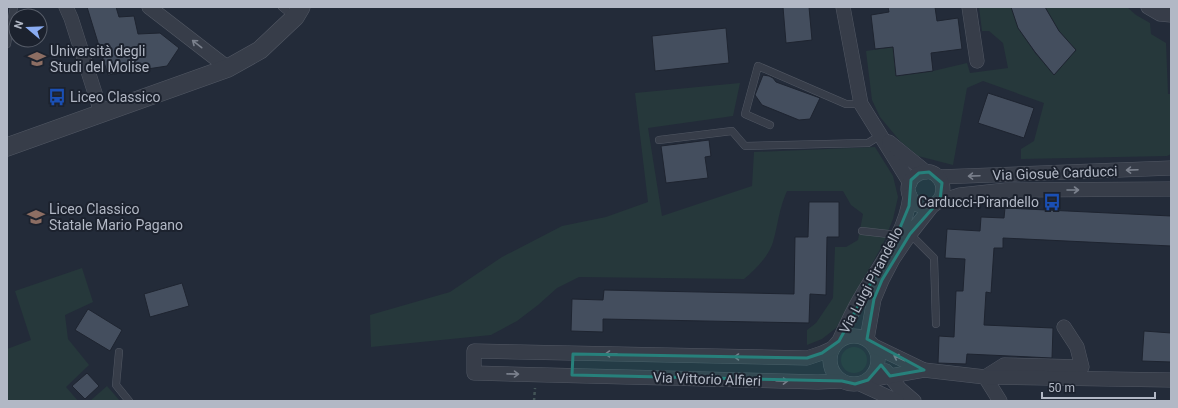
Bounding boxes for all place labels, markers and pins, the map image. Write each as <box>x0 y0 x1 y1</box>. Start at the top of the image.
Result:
place label: Università degli Studi del Molise <box>50 43 149 75</box>
school or university icon: Università degli Studi del Molise <box>27 49 47 69</box>
bus stop icon: Liceo Classico <box>47 87 67 107</box>
place label: Liceo Classico <box>70 89 160 105</box>
bus stop icon: Carducci-Pirandello <box>1042 192 1062 212</box>
place label: Carducci-Pirandello <box>918 194 1039 210</box>
place label: Liceo Classico Statale Mario Pagano <box>49 201 183 233</box>
school or university icon: Liceo Classico Statale Mario Pagano <box>26 207 46 227</box>

